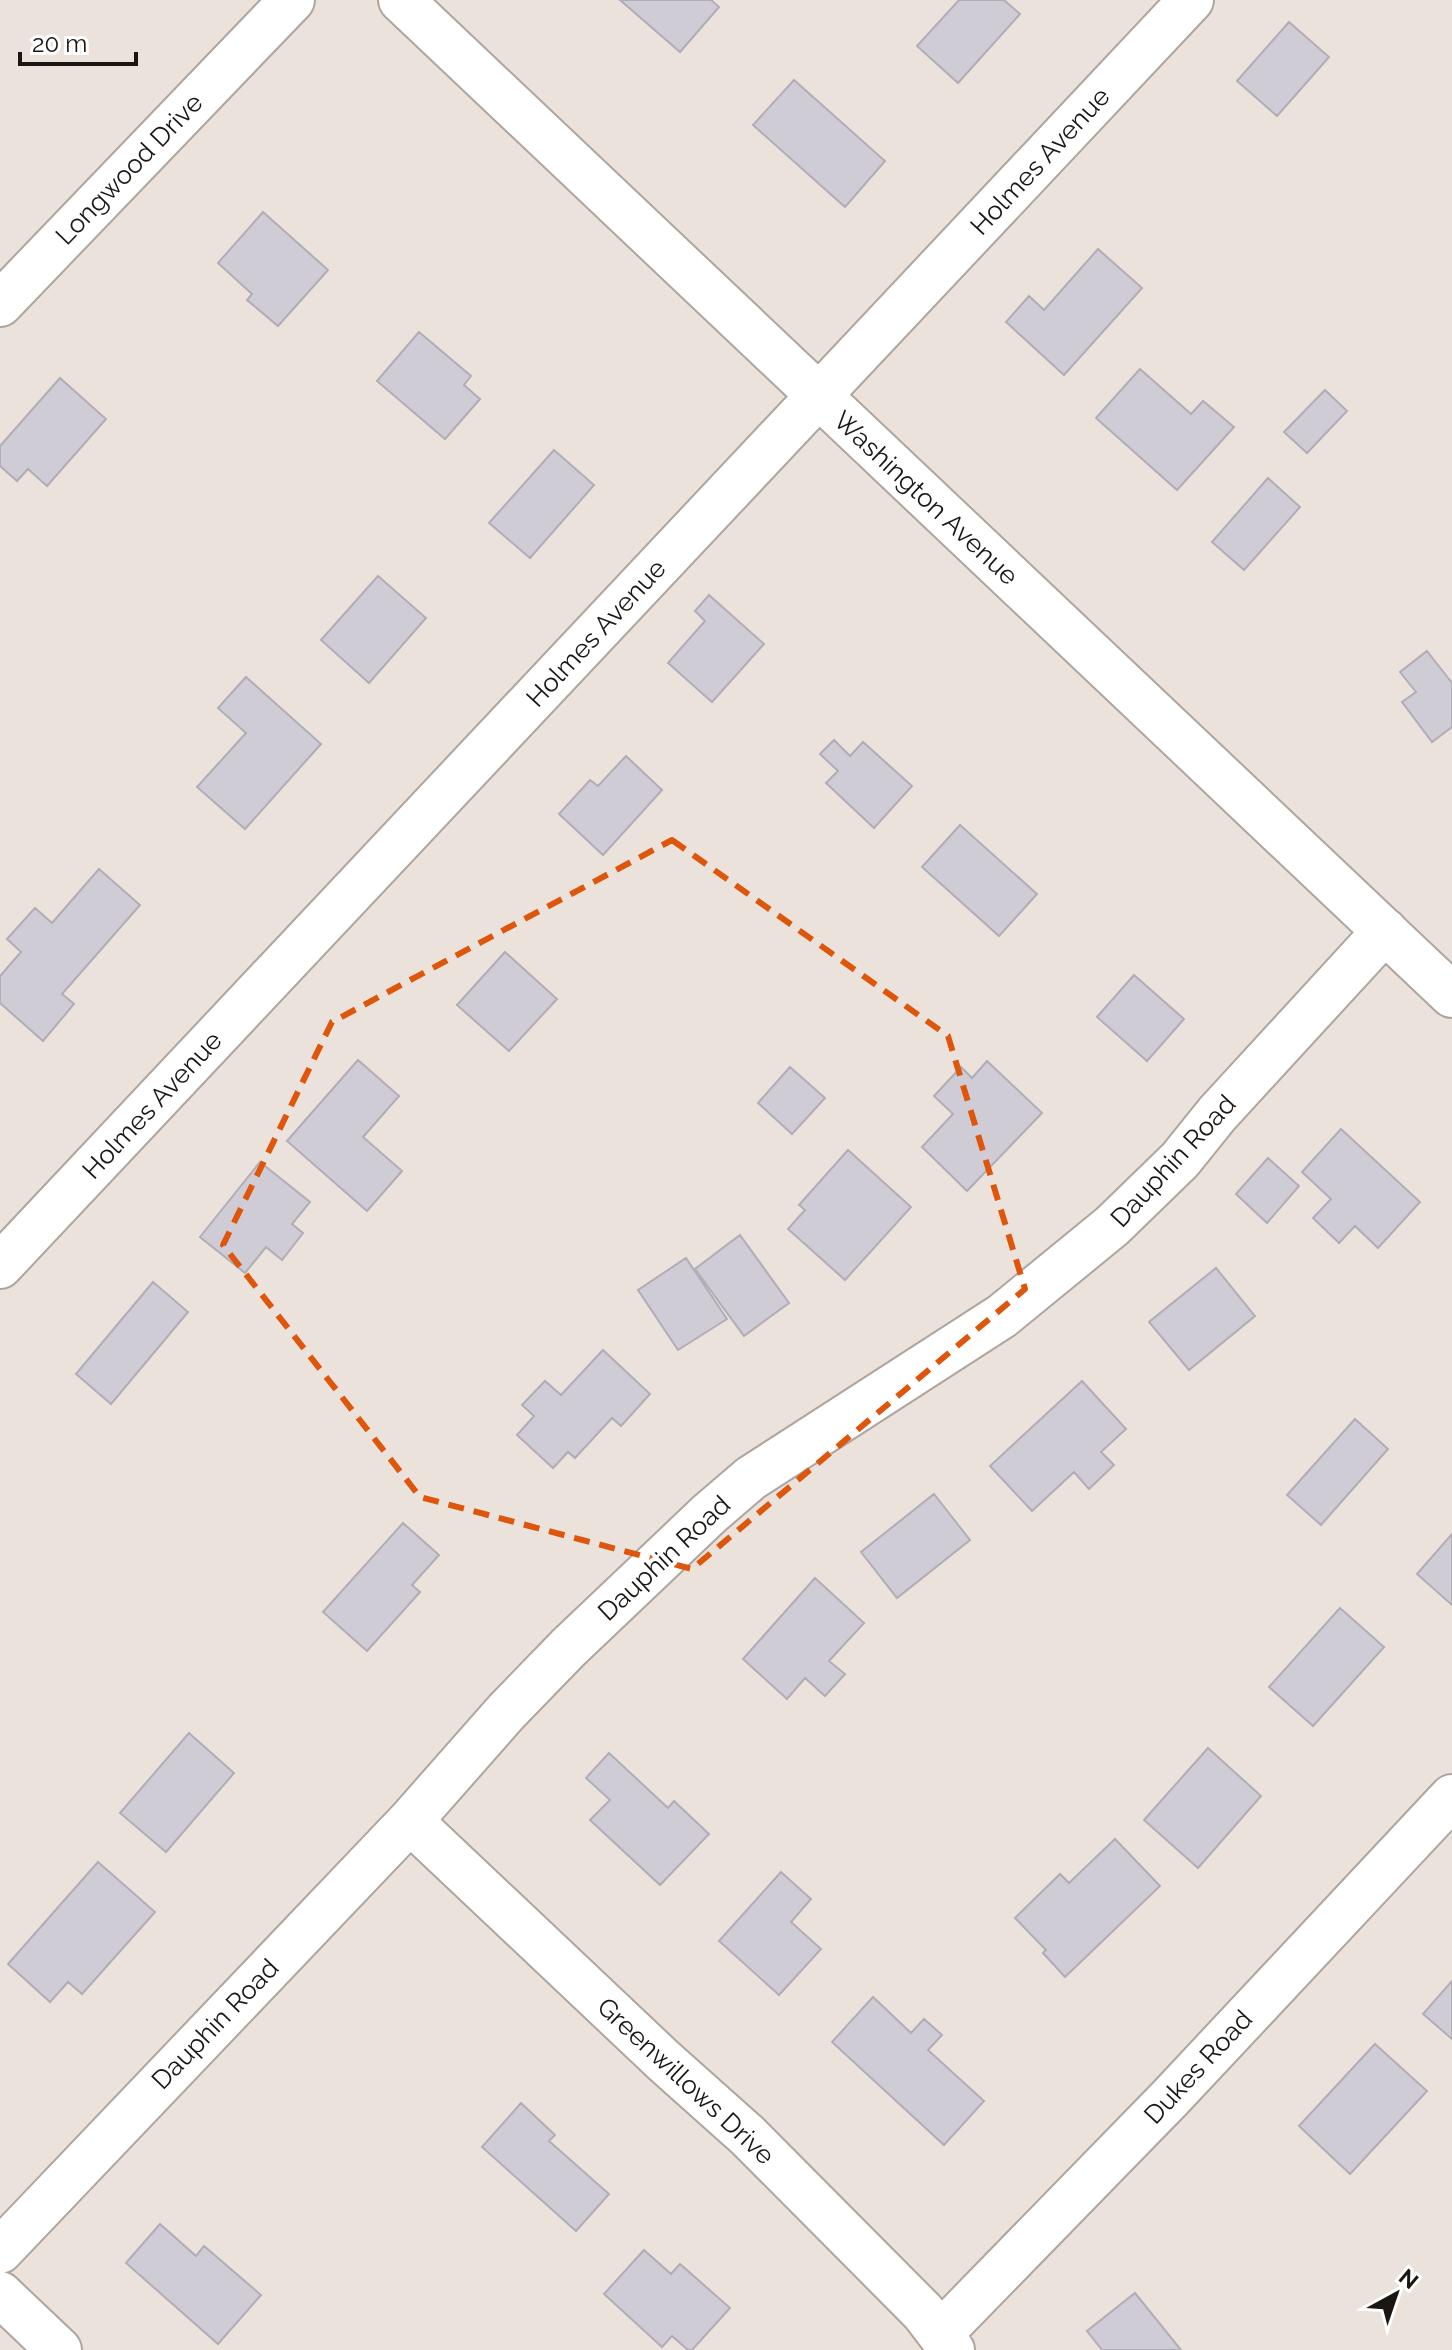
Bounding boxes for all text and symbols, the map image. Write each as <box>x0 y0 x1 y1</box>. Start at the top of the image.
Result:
scale bar <box>20 16 136 66</box>
text: 20 m <box>32 29 87 58</box>
street label: Holmes Avenue <box>964 81 1116 241</box>
street label: Longwood Drive <box>49 87 209 251</box>
street label: Washington Avenue <box>828 405 1024 591</box>
street label: Holmes Avenue <box>520 553 672 713</box>
street label: Holmes Avenue <box>76 1025 228 1185</box>
street label: Dauphin Road <box>1104 1089 1242 1233</box>
street label: Dauphin Road <box>592 1489 736 1627</box>
street label: Dauphin Road <box>145 1953 285 2095</box>
street label: Greenwillows Drive <box>591 1991 781 2171</box>
street label: Dukes Road <box>1138 2004 1258 2130</box>
north arrow <box>1356 2254 1436 2334</box>
text: N <box>1394 2263 1424 2294</box>

